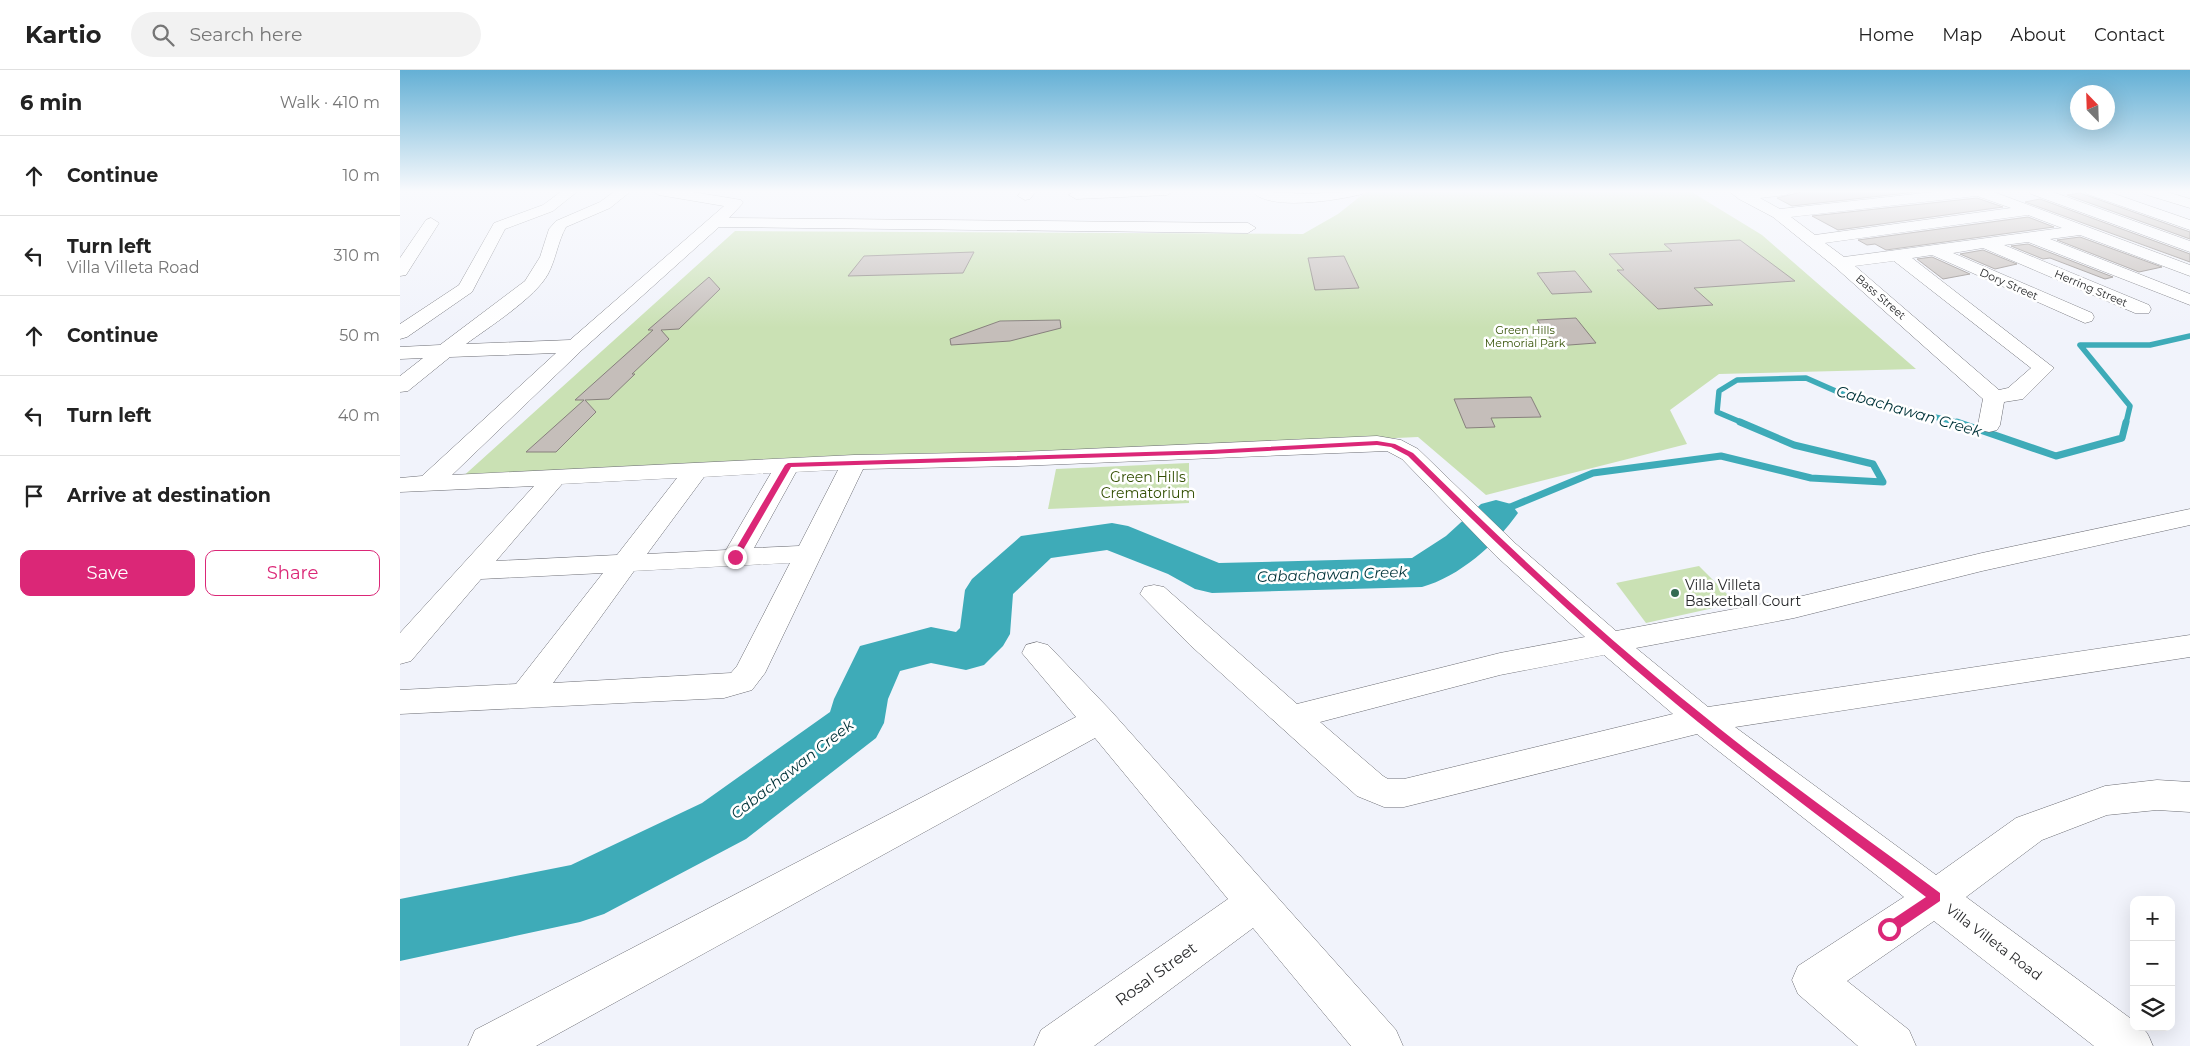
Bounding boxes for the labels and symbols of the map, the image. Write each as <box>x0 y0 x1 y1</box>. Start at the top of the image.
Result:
north arrow <box>2070 85 2115 130</box>
street label: Dory Street <box>1978 265 2041 303</box>
street label: Herring Street <box>2052 266 2130 310</box>
street label: Bass Street <box>1853 271 1909 323</box>
park label: Green Hills Memorial Park <box>1485 323 1566 350</box>
water label: Cabachawan Creek <box>1834 381 1985 441</box>
park label: Green Hills Crematorium <box>1101 468 1195 502</box>
route end <box>724 546 747 569</box>
water label: Cabachawan Creek <box>1256 562 1409 586</box>
place label: Villa Villeta Basketball Court <box>1685 576 1801 610</box>
marker: Villa Villeta Basketball Court <box>1669 587 1681 599</box>
water label: Cabachawan Creek <box>727 715 858 823</box>
street label: Villa Villeta Road <box>1942 900 2046 984</box>
route start <box>1878 918 1901 941</box>
street label: Rosal Street <box>1112 938 1201 1010</box>

